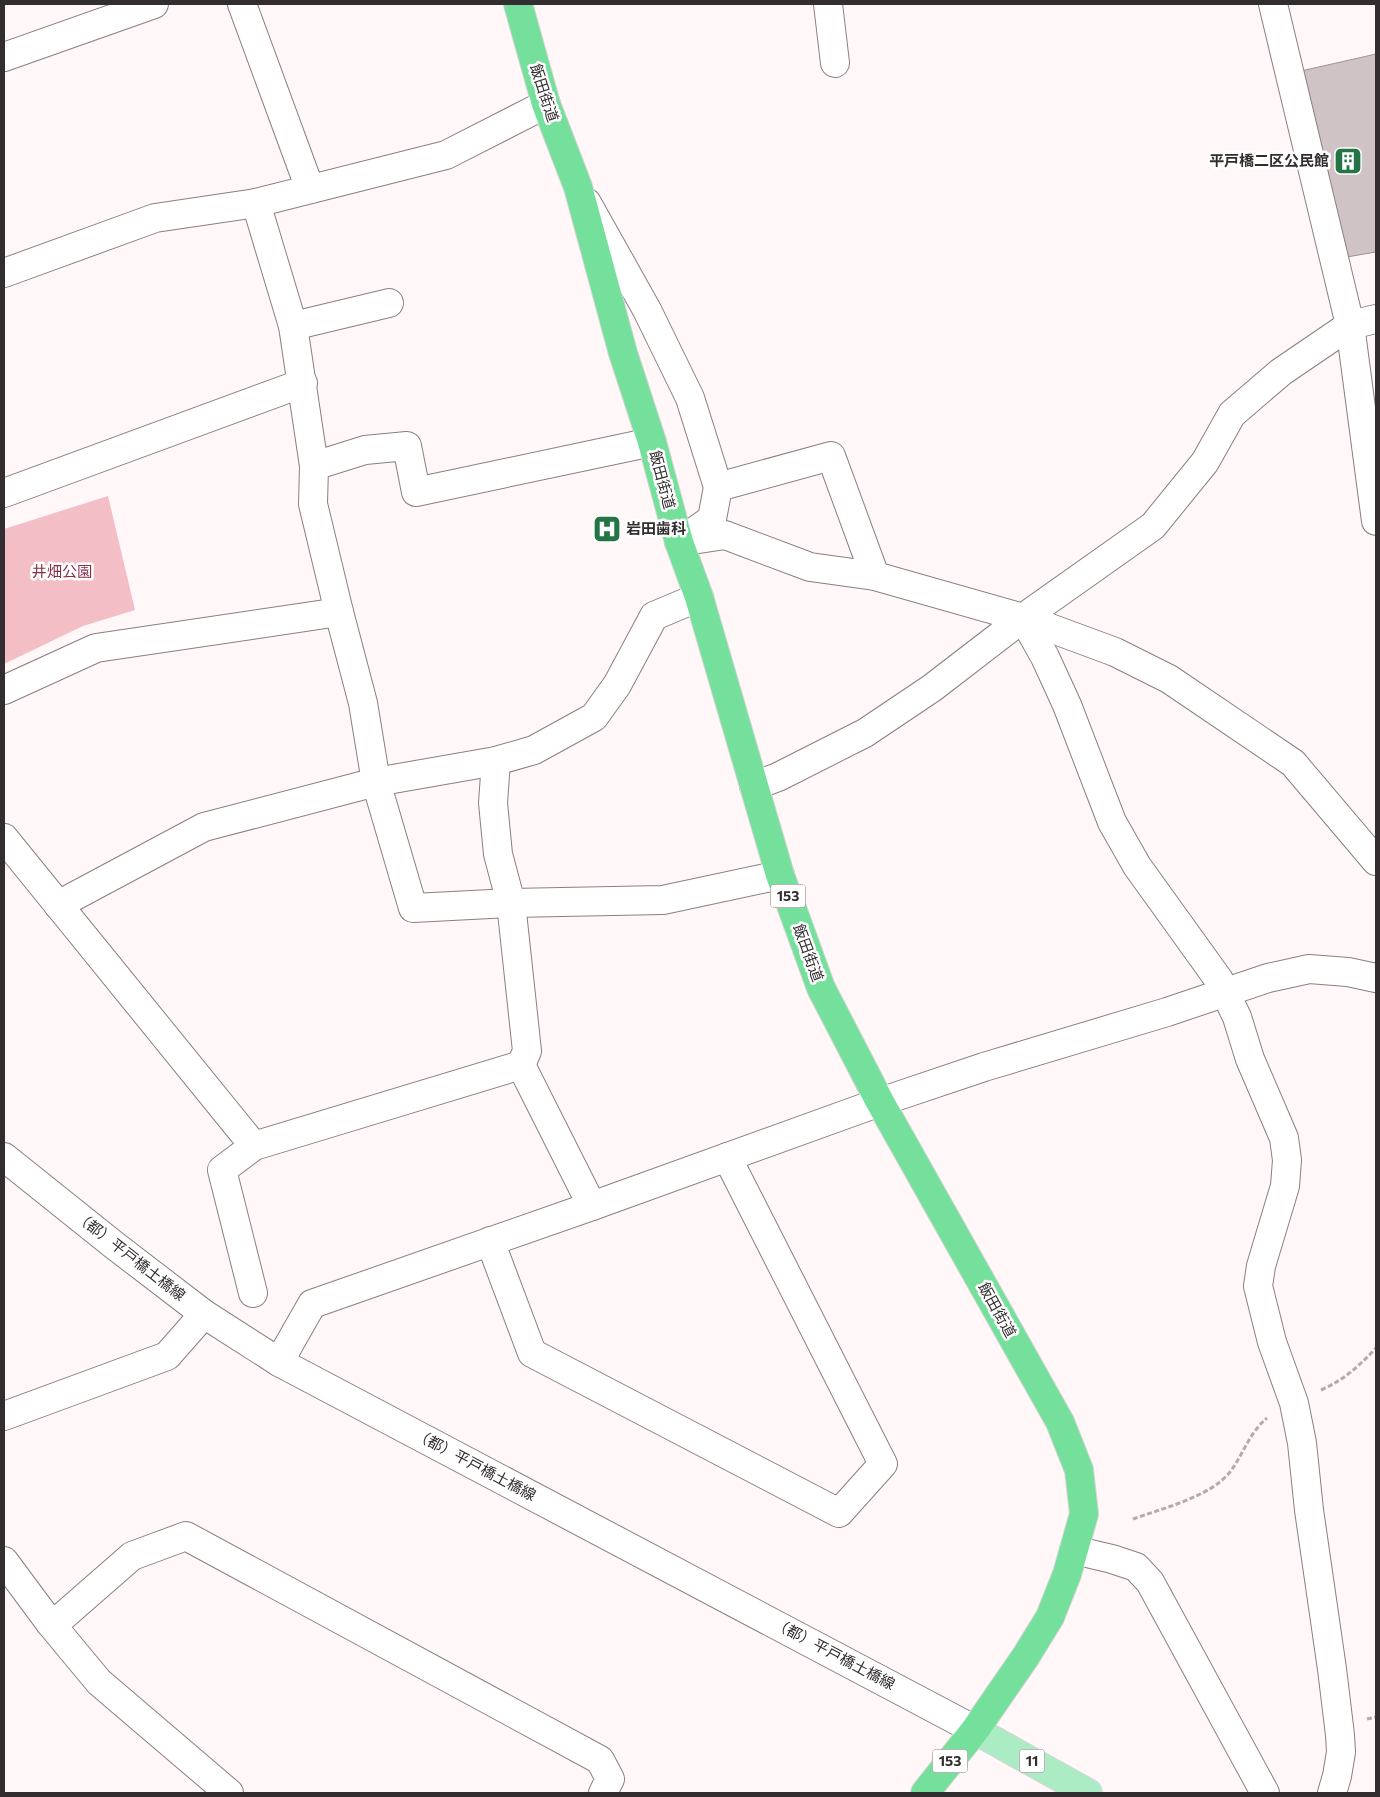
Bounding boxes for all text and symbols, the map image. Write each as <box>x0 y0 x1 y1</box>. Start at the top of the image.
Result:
street label: 飯田街道 <box>527 61 563 124</box>
building icon: 平戸橋二区公民館 <box>1333 146 1363 176</box>
place label: 平戸橋二区公民館 <box>1209 151 1329 169</box>
street label: 飯田街道 <box>647 448 679 511</box>
hospital icon: 岩田歯科 <box>592 514 622 544</box>
place label: 岩田歯科 <box>626 519 686 537</box>
park label: 井畑公園 <box>32 562 92 580</box>
road number: 153 <box>770 884 806 908</box>
street label: 飯田街道 <box>790 921 828 984</box>
street label: （都）平戸橋土橋線 <box>72 1207 189 1304</box>
street label: 飯田街道 <box>975 1279 1020 1340</box>
street label: （都）平戸橋土橋線 <box>412 1424 539 1504</box>
street label: （都）平戸橋土橋線 <box>771 1613 898 1693</box>
road number: 153 <box>932 1750 968 1772</box>
road number: 11 <box>1020 1750 1044 1772</box>

